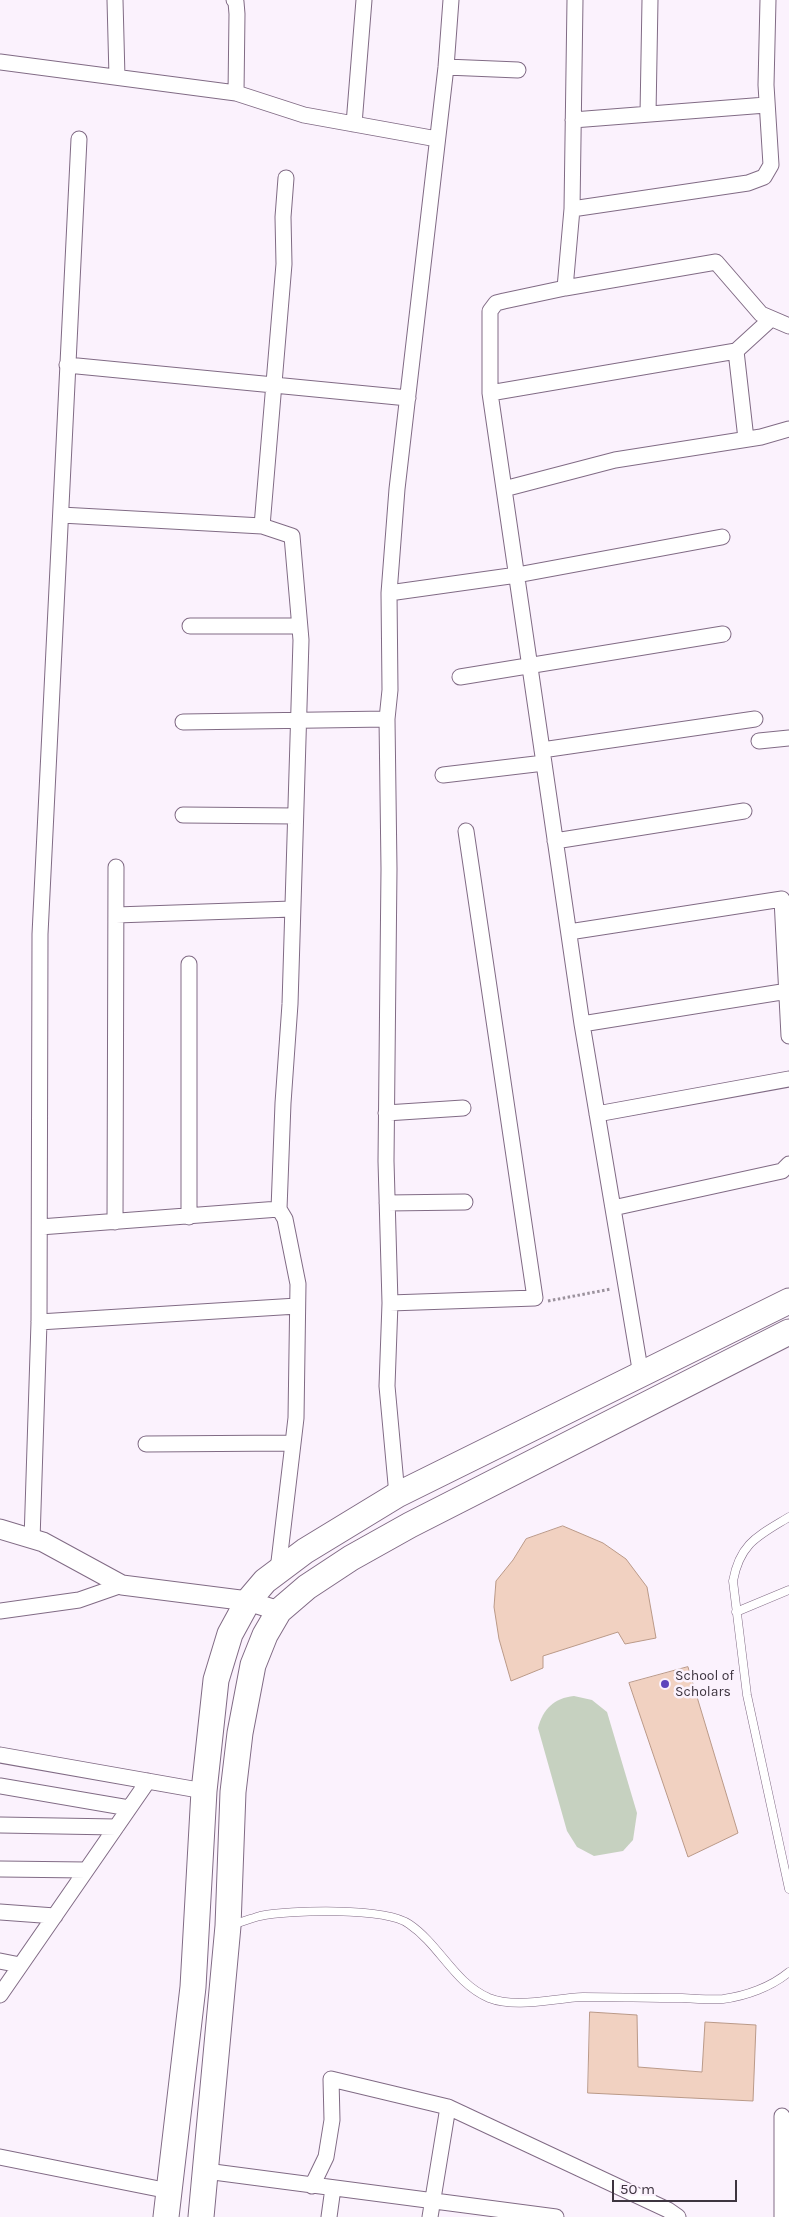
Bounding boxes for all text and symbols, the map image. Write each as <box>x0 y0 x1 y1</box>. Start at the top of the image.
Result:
place label: School of Scholars <box>675 1668 734 1700</box>
marker: School of Scholars <box>659 1678 671 1690</box>
scale bar <box>614 2170 739 2202</box>
text: 50 m <box>620 2180 655 2198</box>

